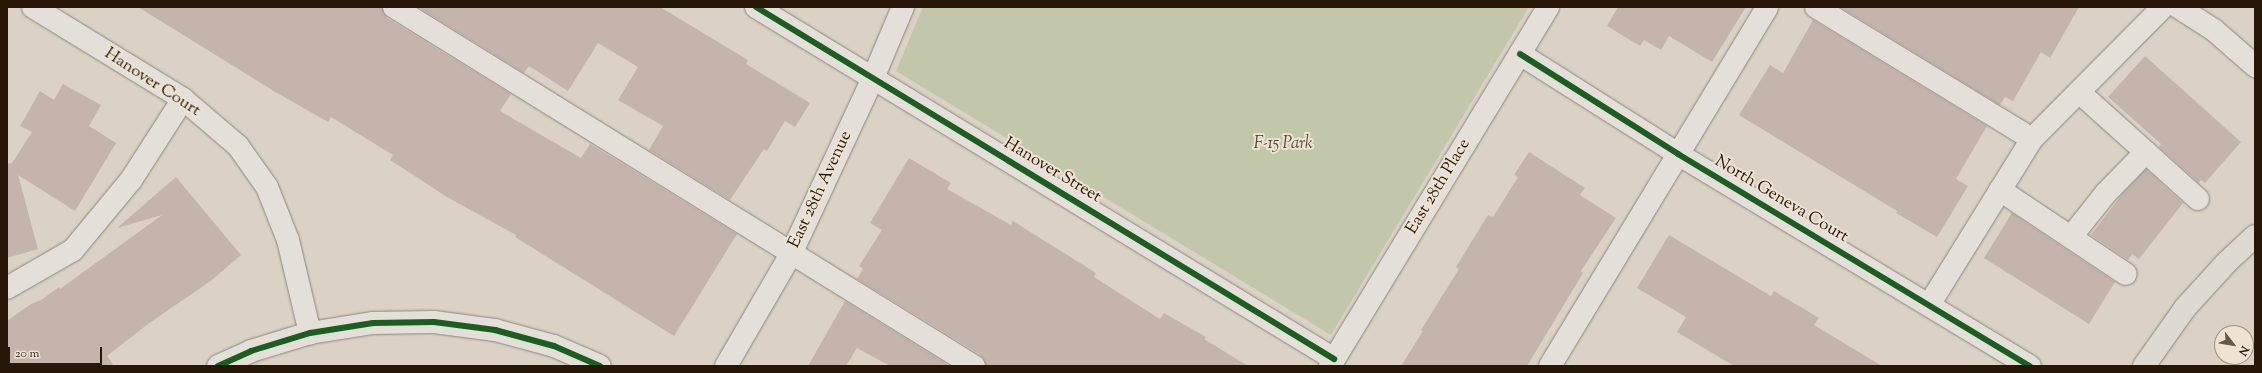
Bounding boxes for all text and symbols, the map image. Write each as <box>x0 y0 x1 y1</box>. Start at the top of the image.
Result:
street label: Hanover Court <box>100 44 204 122</box>
street label: East 28th Avenue <box>785 128 857 252</box>
street label: Hanover Street <box>1000 134 1104 208</box>
park label: F-15 Park <box>1253 135 1313 155</box>
street label: East 28th Place <box>1403 136 1475 238</box>
street label: North Geneva Court <box>1710 152 1852 248</box>
north arrow <box>2214 325 2254 365</box>
scale bar <box>10 339 104 365</box>
text: N <box>2234 343 2253 359</box>
text: 20 m <box>15 345 39 363</box>

